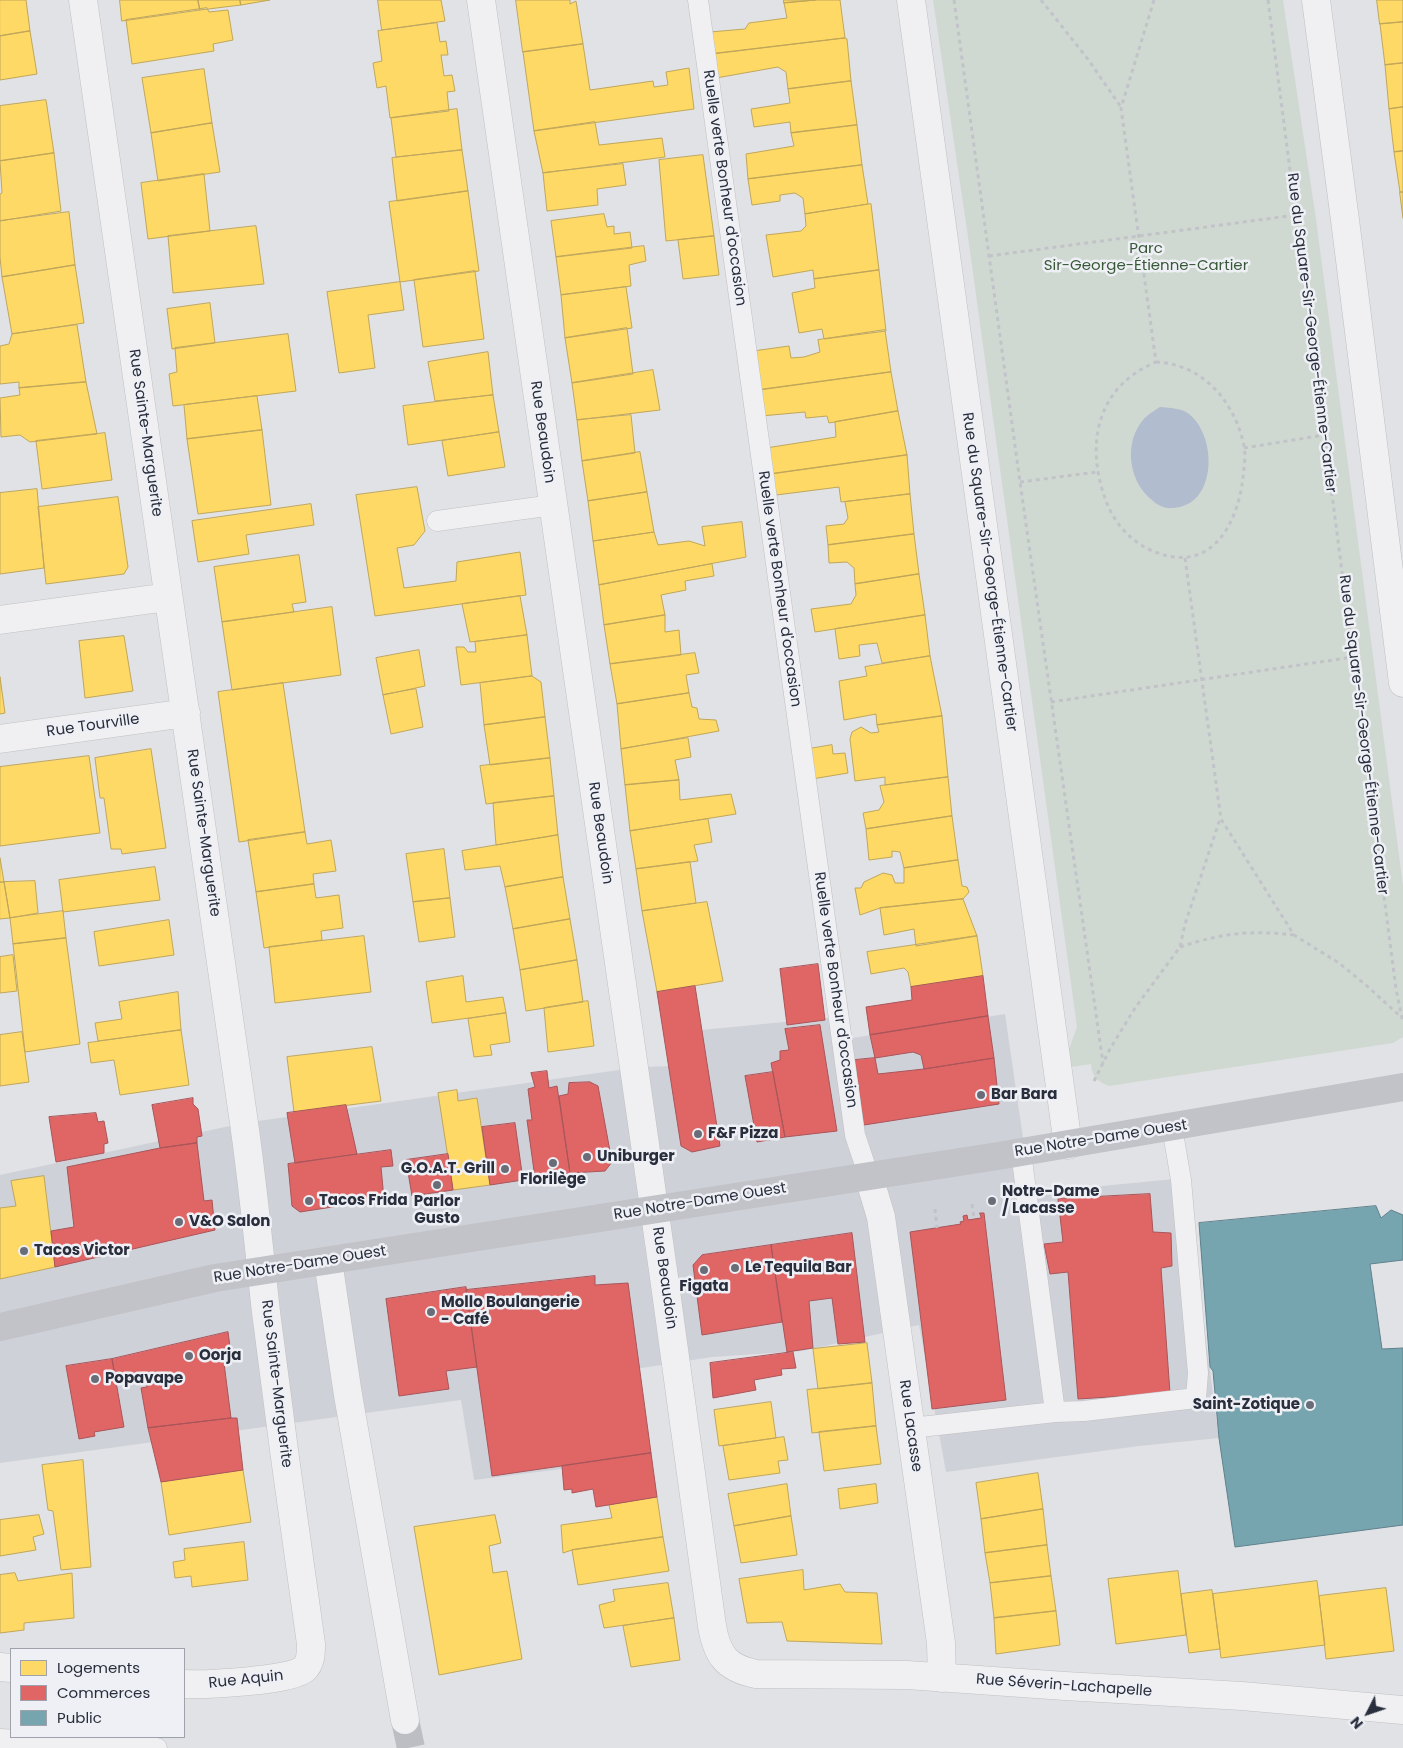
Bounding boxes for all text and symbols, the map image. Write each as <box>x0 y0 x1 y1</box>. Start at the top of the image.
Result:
street label: Ruelle verte Bonheur d'occasion <box>698 69 750 307</box>
street label: Rue du Square-Sir-George-Étienne-Cartier <box>1282 172 1340 494</box>
park label: Parc Sir-George-Étienne-Cartier <box>1044 240 1248 275</box>
street label: Rue Sainte-Marguerite <box>124 348 166 518</box>
street label: Rue Beaudoin <box>526 380 558 484</box>
street label: Rue du Square-Sir-George-Étienne-Cartier <box>958 411 1020 733</box>
street label: Ruelle verte Bonheur d'occasion <box>753 470 805 708</box>
street label: Rue du Square-Sir-George-Étienne-Cartier <box>1334 574 1392 896</box>
street label: Rue Tourville <box>45 711 141 741</box>
street label: Rue Sainte-Marguerite <box>182 748 224 918</box>
street label: Rue Beaudoin <box>584 781 616 885</box>
street label: Ruelle verte Bonheur d'occasion <box>809 871 861 1109</box>
place label: Bar Bara <box>991 1086 1057 1104</box>
marker: Bar Bara <box>975 1089 987 1101</box>
street label: Rue Notre-Dame Ouest <box>1014 1116 1188 1162</box>
place label: F&F Pizza <box>708 1125 778 1143</box>
marker: F&F Pizza <box>692 1128 704 1140</box>
place label: Uniburger <box>597 1148 675 1166</box>
marker: Uniburger <box>581 1151 593 1163</box>
marker: Florilège <box>547 1157 559 1169</box>
place label: G.O.A.T. Grill <box>401 1160 495 1178</box>
marker: G.O.A.T. Grill <box>499 1163 511 1175</box>
place label: Florilège <box>520 1171 586 1189</box>
marker: Parlor Gusto <box>431 1179 443 1191</box>
street label: Rue Notre-Dame Ouest <box>613 1179 787 1225</box>
place label: Notre-Dame / Lacasse <box>1002 1183 1099 1218</box>
place label: Tacos Frida <box>319 1192 408 1210</box>
place label: Parlor Gusto <box>414 1193 460 1228</box>
marker: Tacos Frida <box>303 1195 315 1207</box>
marker: Notre-Dame / Lacasse <box>986 1195 998 1207</box>
place label: V&O Salon <box>189 1213 270 1231</box>
marker: V&O Salon <box>173 1216 185 1228</box>
street label: Rue Beaudoin <box>648 1226 680 1330</box>
place label: Tacos Victor <box>34 1242 130 1260</box>
street label: Rue Notre-Dame Ouest <box>213 1242 387 1288</box>
marker: Tacos Victor <box>18 1245 30 1257</box>
place label: Le Tequila Bar <box>745 1259 852 1277</box>
marker: Le Tequila Bar <box>729 1262 741 1274</box>
marker: Figata <box>698 1264 710 1276</box>
place label: Figata <box>679 1278 729 1296</box>
place label: Mollo Boulangerie - Café <box>441 1294 580 1329</box>
street label: Rue Sainte-Marguerite <box>257 1299 295 1469</box>
marker: Mollo Boulangerie - Café <box>425 1306 437 1318</box>
place label: Oorja <box>199 1347 241 1365</box>
marker: Oorja <box>183 1350 195 1362</box>
place label: Popavape <box>105 1370 183 1388</box>
marker: Popavape <box>89 1373 101 1385</box>
street label: Rue Lacasse <box>895 1379 925 1473</box>
place label: Saint-Zotique <box>1193 1396 1300 1414</box>
marker: Saint-Zotique <box>1304 1399 1316 1411</box>
legend <box>10 1648 185 1738</box>
text: Logements <box>57 1657 140 1678</box>
street label: Rue Aquin <box>208 1667 284 1693</box>
street label: Rue Séverin-Lachapelle <box>975 1671 1153 1701</box>
text: Commerces <box>57 1682 150 1703</box>
north arrow <box>1343 1688 1393 1738</box>
text: Public <box>57 1707 102 1728</box>
text: N <box>1346 1712 1368 1733</box>

